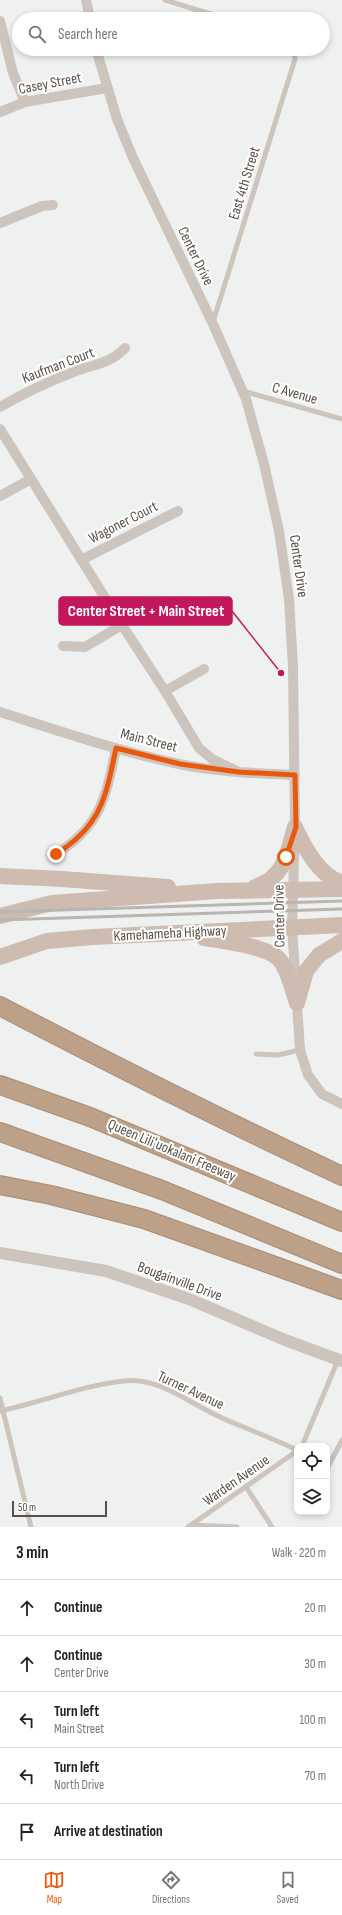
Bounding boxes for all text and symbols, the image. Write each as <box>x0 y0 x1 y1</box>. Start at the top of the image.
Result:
search box <box>12 12 330 56</box>
icon: search <box>26 23 48 45</box>
text: Search here <box>58 25 118 44</box>
street label: Casey Street <box>17 68 84 99</box>
street label: East 4th Street <box>224 144 265 222</box>
street label: Center Drive <box>173 224 218 289</box>
street label: Kaufman Court <box>19 343 97 388</box>
street label: C Avenue <box>270 378 320 409</box>
street label: Wagoner Court <box>85 497 161 548</box>
street label: Center Drive <box>285 534 312 599</box>
callout: Center Street + Main Street <box>59 597 232 625</box>
text: Center Street + Main Street <box>68 602 224 621</box>
street label: Main Street <box>118 724 180 757</box>
route end <box>47 845 65 863</box>
route start <box>277 848 295 866</box>
street label: Center Drive <box>269 884 290 948</box>
street label: Kamehameha Highway <box>113 921 227 946</box>
street label: Queen Liliʻuokalani Freeway <box>105 1115 239 1186</box>
street label: Bougainville Drive <box>135 1257 225 1306</box>
street label: Turner Avenue <box>154 1367 227 1414</box>
map controls <box>294 1443 330 1515</box>
button: locate <box>294 1443 330 1479</box>
street label: Warden Avenue <box>199 1451 273 1510</box>
button: layers <box>294 1479 330 1515</box>
scale bar <box>12 1499 107 1518</box>
text: 50 m <box>18 1501 36 1514</box>
text: 3 min <box>16 1543 49 1563</box>
text: Walk · 220 m <box>272 1545 326 1561</box>
icon: ahead <box>16 1597 38 1619</box>
text: Continue <box>54 1598 103 1617</box>
text: 20 m <box>304 1600 326 1616</box>
text: Continue <box>54 1646 103 1665</box>
icon: ahead <box>16 1653 38 1675</box>
text: 30 m <box>304 1656 326 1672</box>
text: Center Drive <box>54 1665 109 1681</box>
text: Turn left <box>54 1702 99 1721</box>
icon: left <box>16 1709 38 1731</box>
text: 100 m <box>299 1712 326 1728</box>
text: Main Street <box>54 1721 104 1737</box>
text: Turn left <box>54 1758 99 1777</box>
icon: left <box>16 1765 38 1787</box>
text: 70 m <box>305 1768 326 1784</box>
text: North Drive <box>54 1777 104 1793</box>
icon: arrive <box>16 1821 38 1843</box>
text: Arrive at destination <box>54 1822 163 1841</box>
tab: Map <box>43 1869 65 1906</box>
tab: Directions <box>152 1869 190 1906</box>
tab: Saved <box>277 1869 299 1906</box>

